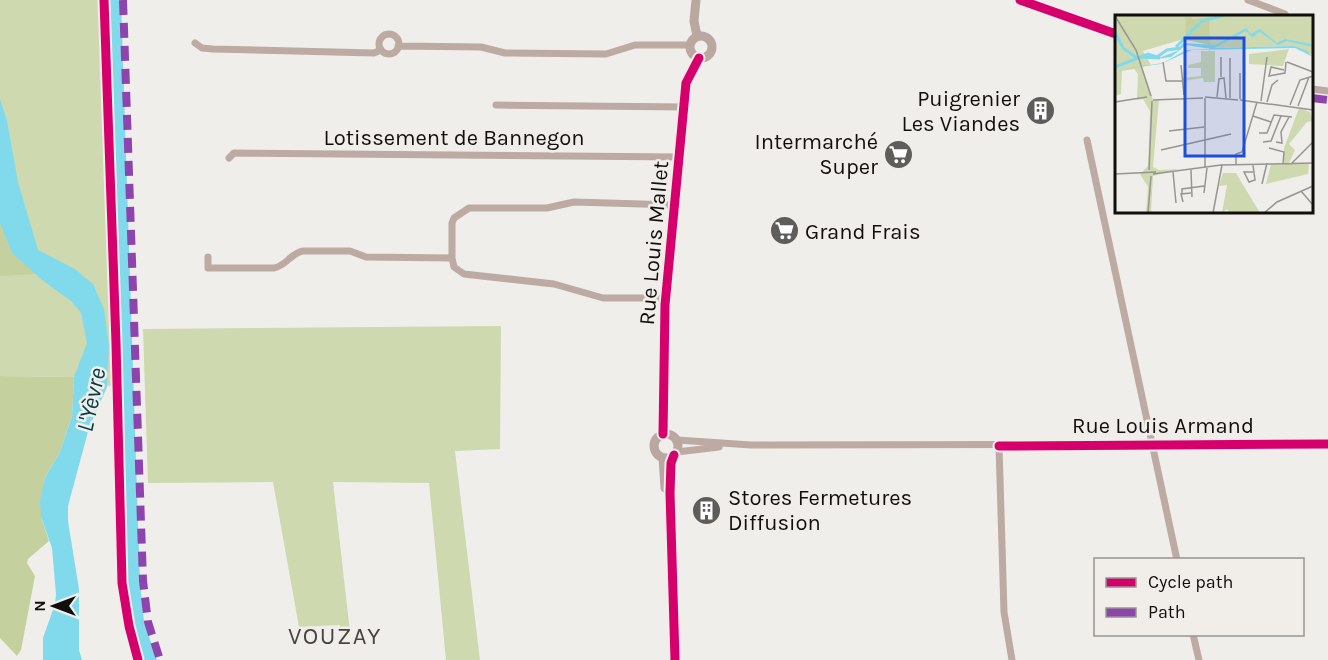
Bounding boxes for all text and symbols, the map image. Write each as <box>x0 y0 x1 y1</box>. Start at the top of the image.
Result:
inset map <box>1115 15 1313 213</box>
place label: Puigrenier Les Viandes <box>901 86 1020 137</box>
building icon: Puigrenier Les Viandes <box>1025 95 1057 127</box>
street label: Lotissement de Bannegon <box>323 125 585 151</box>
place label: Intermarché Super <box>754 129 878 180</box>
supermarket icon: Intermarché Super <box>883 138 915 170</box>
street label: Rue Louis Mallet <box>634 160 674 326</box>
supermarket icon: Grand Frais <box>768 215 800 247</box>
place label: Grand Frais <box>805 219 920 245</box>
water label: L'Yèvre <box>71 365 111 435</box>
street label: Rue Louis Armand <box>1072 413 1254 439</box>
place label: Stores Fermetures Diffusion <box>728 485 912 536</box>
building icon: Stores Fermetures Diffusion <box>691 494 723 526</box>
legend <box>1094 558 1304 636</box>
text: Cycle path <box>1148 571 1233 593</box>
north arrow <box>24 576 84 636</box>
text: N <box>30 600 49 612</box>
text: Path <box>1148 601 1186 623</box>
district label: VOUZAY <box>288 622 382 650</box>

